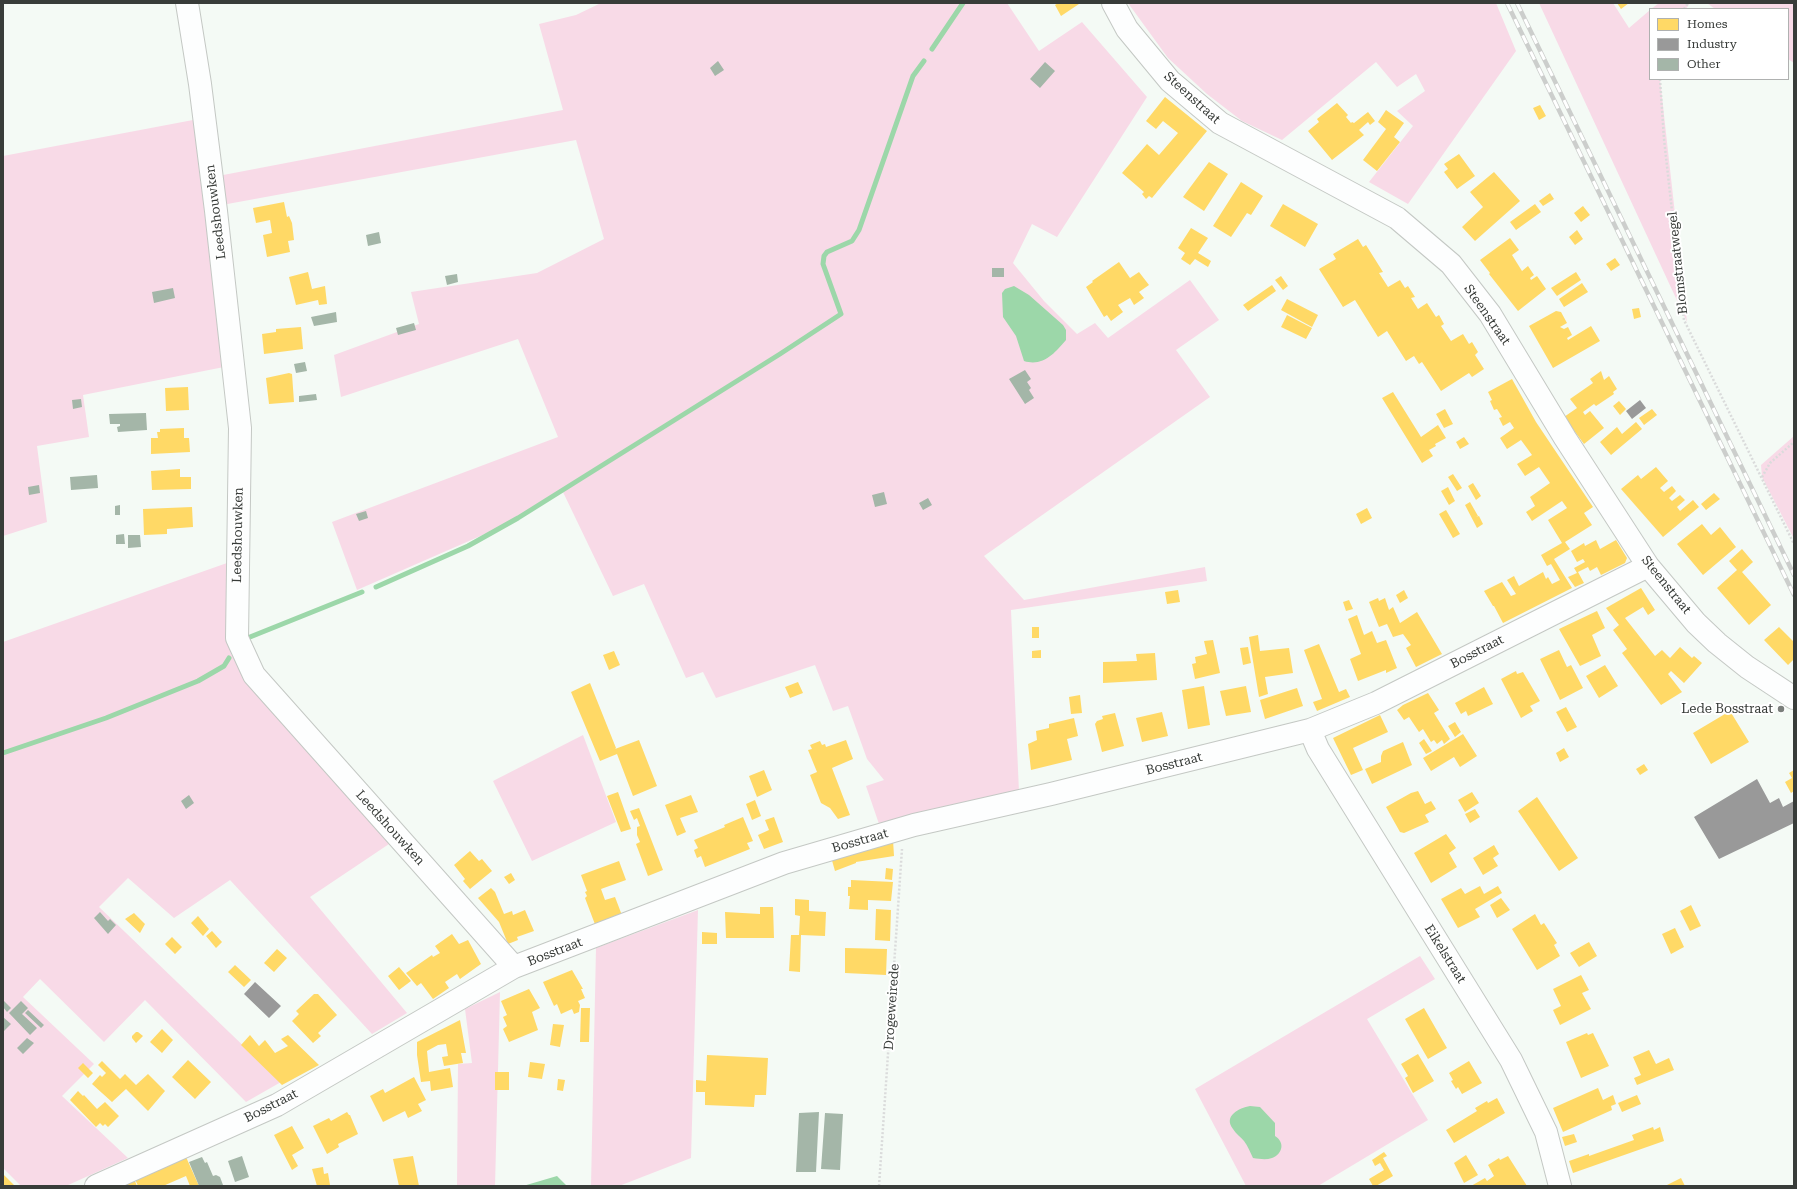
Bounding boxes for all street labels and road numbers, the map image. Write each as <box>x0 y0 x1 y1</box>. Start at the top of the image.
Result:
street label: Steenstraat <box>1161 69 1223 127</box>
street label: Leedshouwken <box>202 164 230 260</box>
street label: Blomstraatwegel <box>1665 211 1691 315</box>
street label: Steenstraat <box>1460 282 1514 348</box>
street label: Leedshouwken <box>229 487 247 583</box>
street label: Steenstraat <box>1638 553 1694 617</box>
street label: Bosstraat <box>1448 632 1506 672</box>
street label: Bosstraat <box>1144 749 1204 779</box>
street label: Leedshouwken <box>352 787 428 869</box>
street label: Bosstraat <box>830 826 890 856</box>
street label: Eikelstraat <box>1421 922 1469 986</box>
street label: Bosstraat <box>525 934 585 970</box>
street label: Drogeweirede <box>881 963 903 1051</box>
street label: Bosstraat <box>242 1086 300 1126</box>

